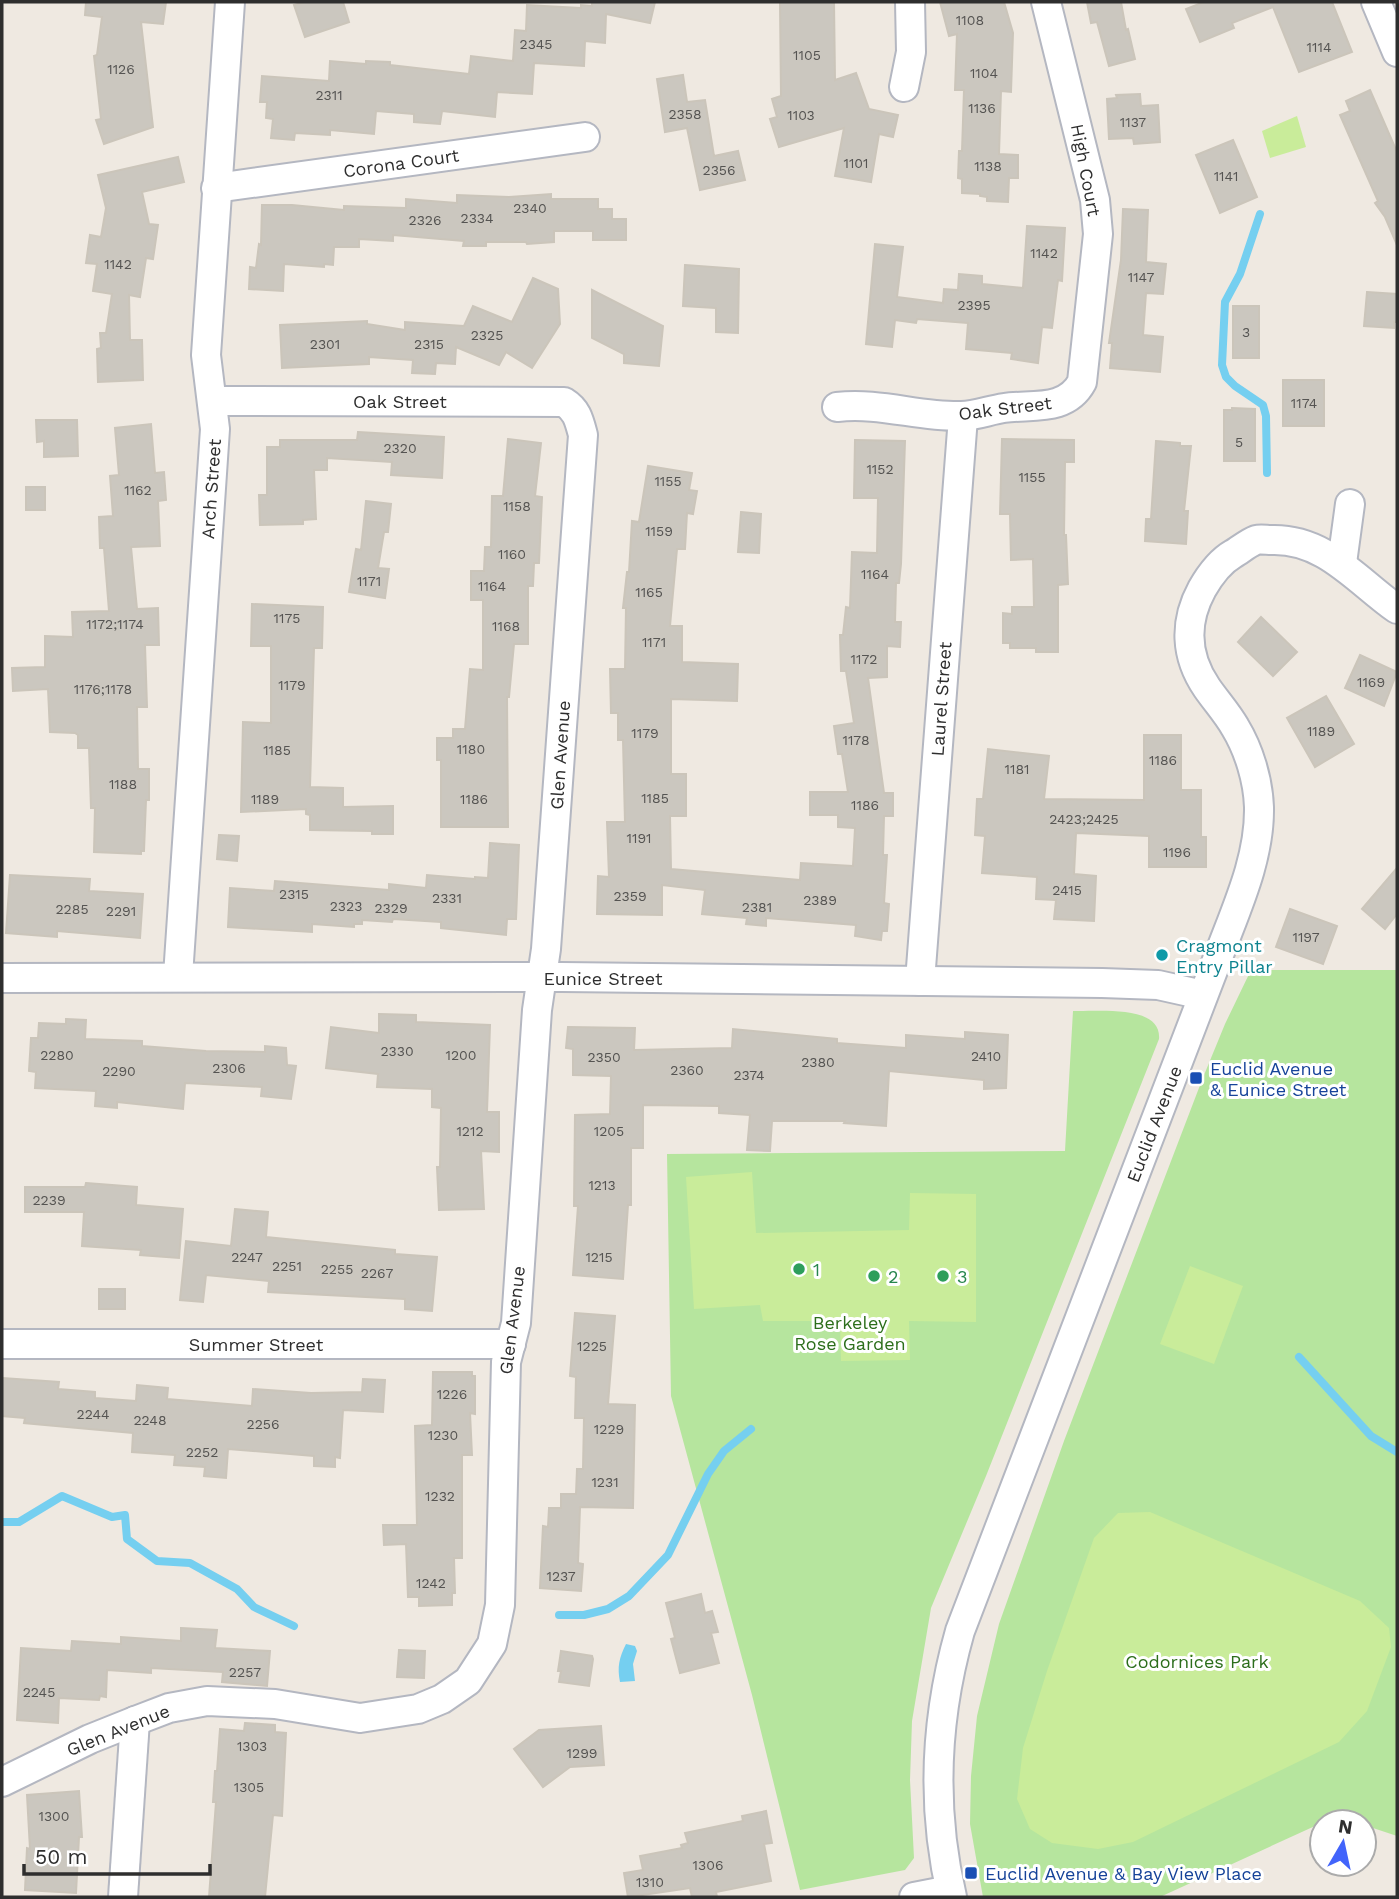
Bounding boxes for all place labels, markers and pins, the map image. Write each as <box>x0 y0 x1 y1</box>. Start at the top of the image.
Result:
place label: Cragmont Entry Pillar <box>1176 935 1273 977</box>
marker: Cragmont Entry Pillar <box>1154 947 1170 963</box>
place label: Euclid Avenue & Eunice Street <box>1210 1058 1347 1100</box>
marker: Euclid Avenue & Eunice Street <box>1188 1070 1204 1086</box>
place label: 1 <box>813 1259 820 1280</box>
marker: 1 <box>791 1261 807 1277</box>
place label: 2 <box>888 1266 899 1287</box>
place label: 3 <box>957 1266 968 1287</box>
marker: 2 <box>866 1268 882 1284</box>
marker: 3 <box>935 1268 951 1284</box>
place label: Euclid Avenue & Bay View Place <box>985 1863 1262 1884</box>
marker: Euclid Avenue & Bay View Place <box>963 1865 979 1881</box>

